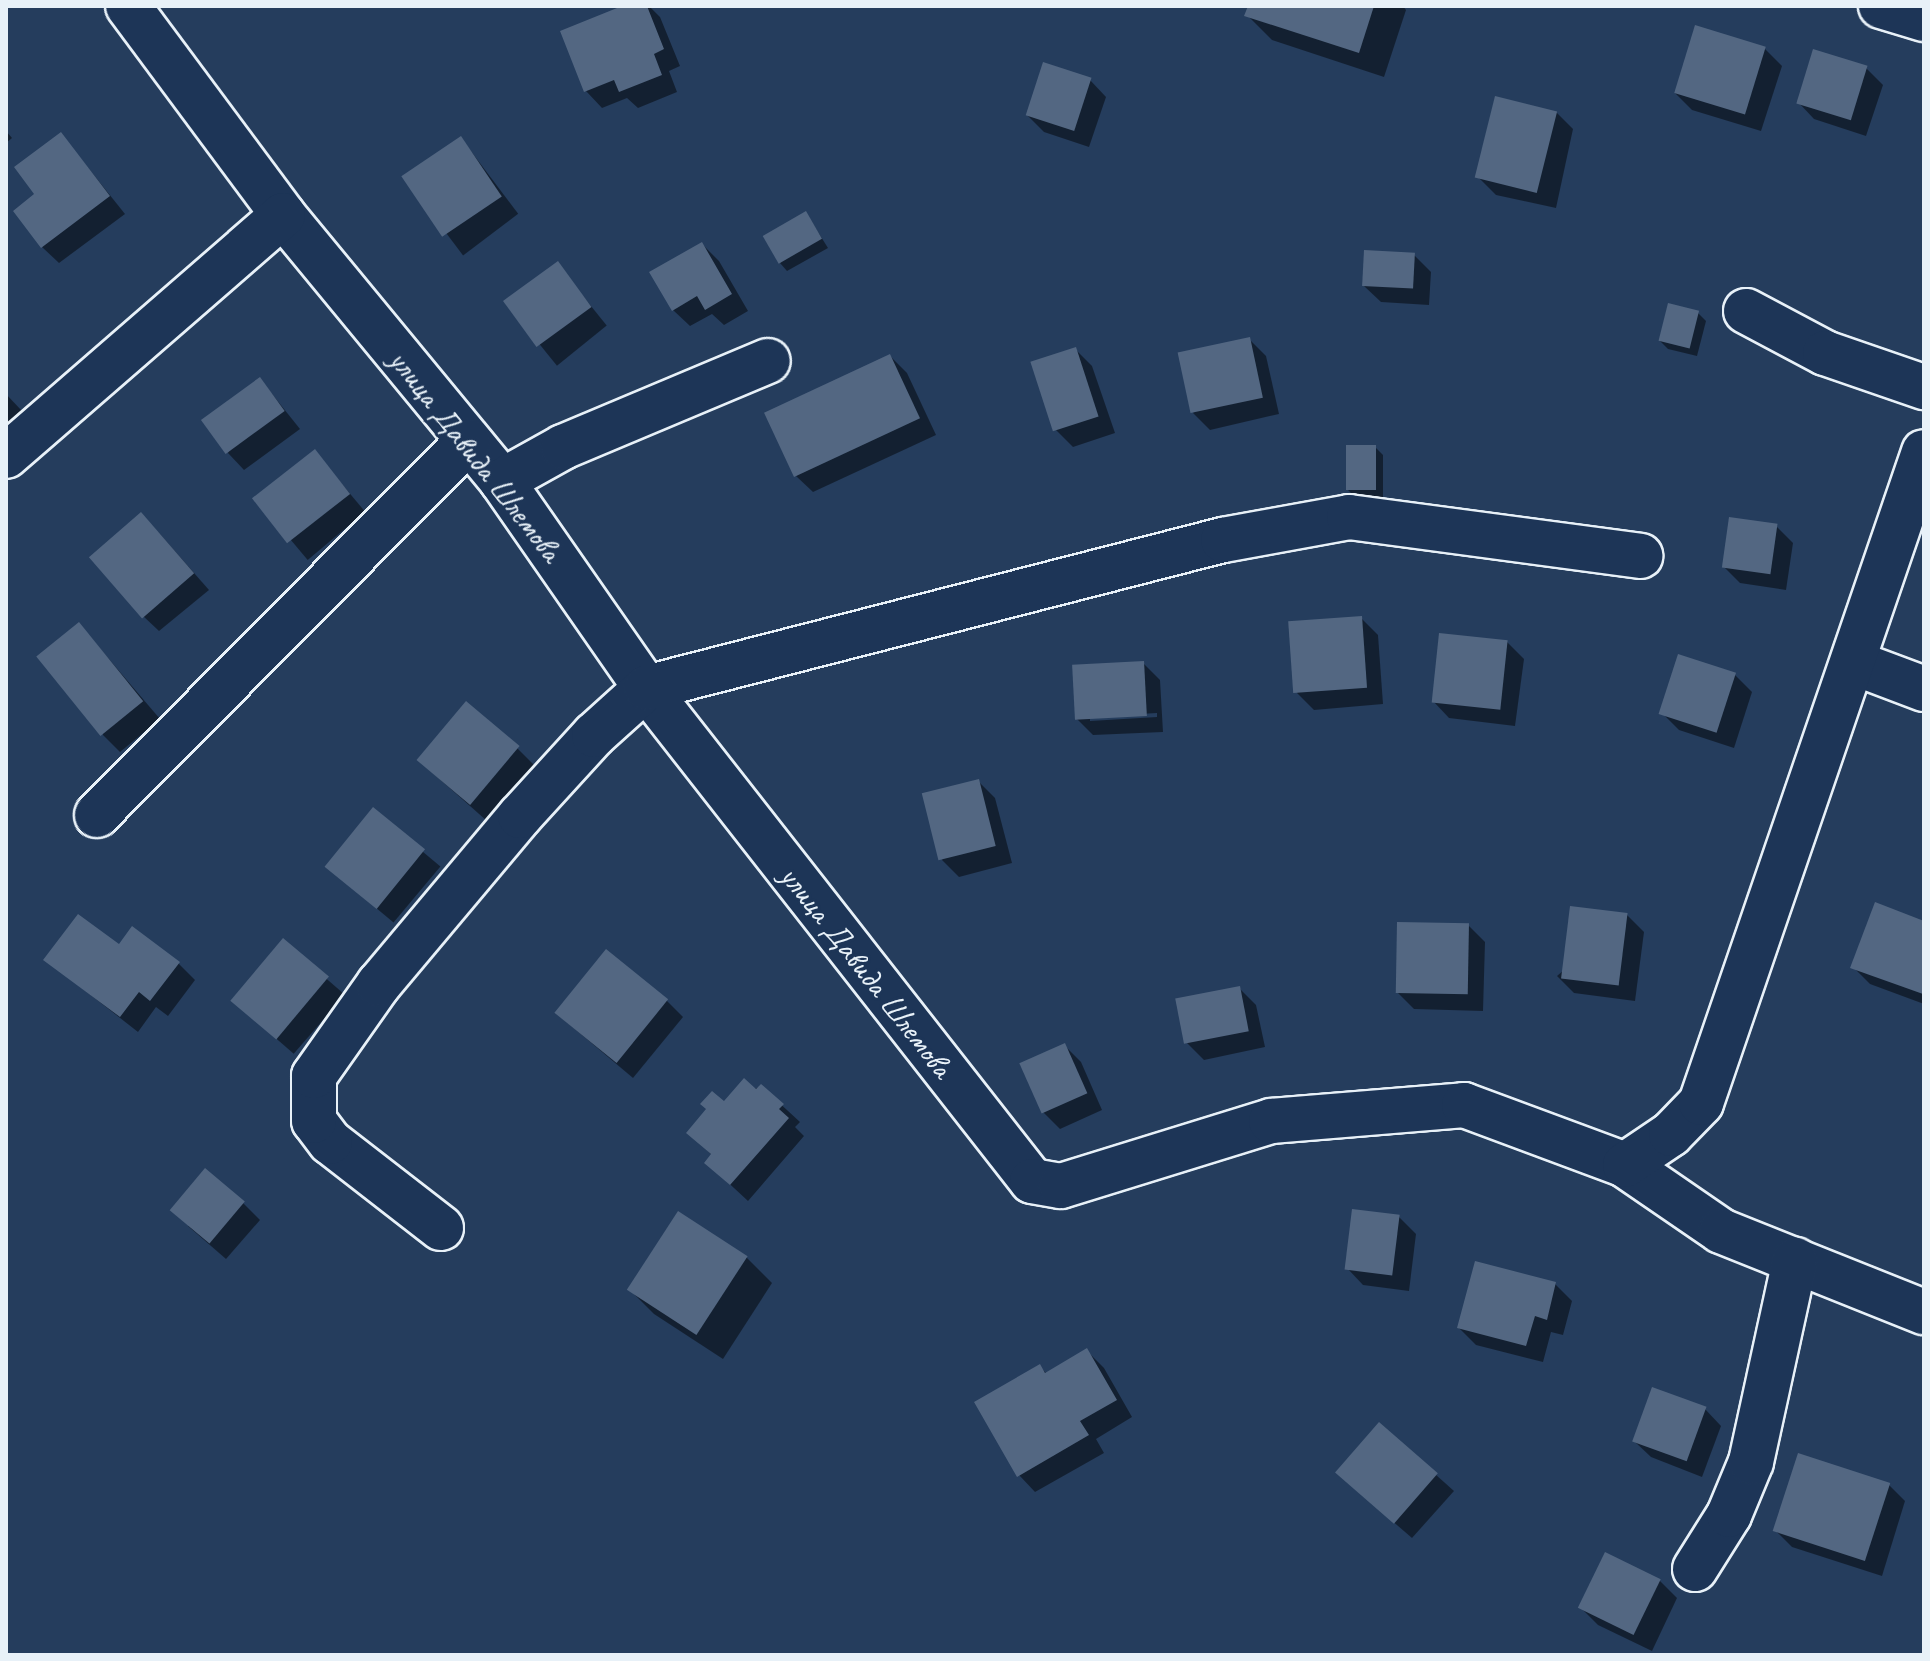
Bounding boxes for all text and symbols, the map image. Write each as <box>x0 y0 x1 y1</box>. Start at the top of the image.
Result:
street label: улица Давида Шлемова <box>379 341 571 571</box>
street label: улица Давида Шлемова <box>770 857 962 1087</box>

